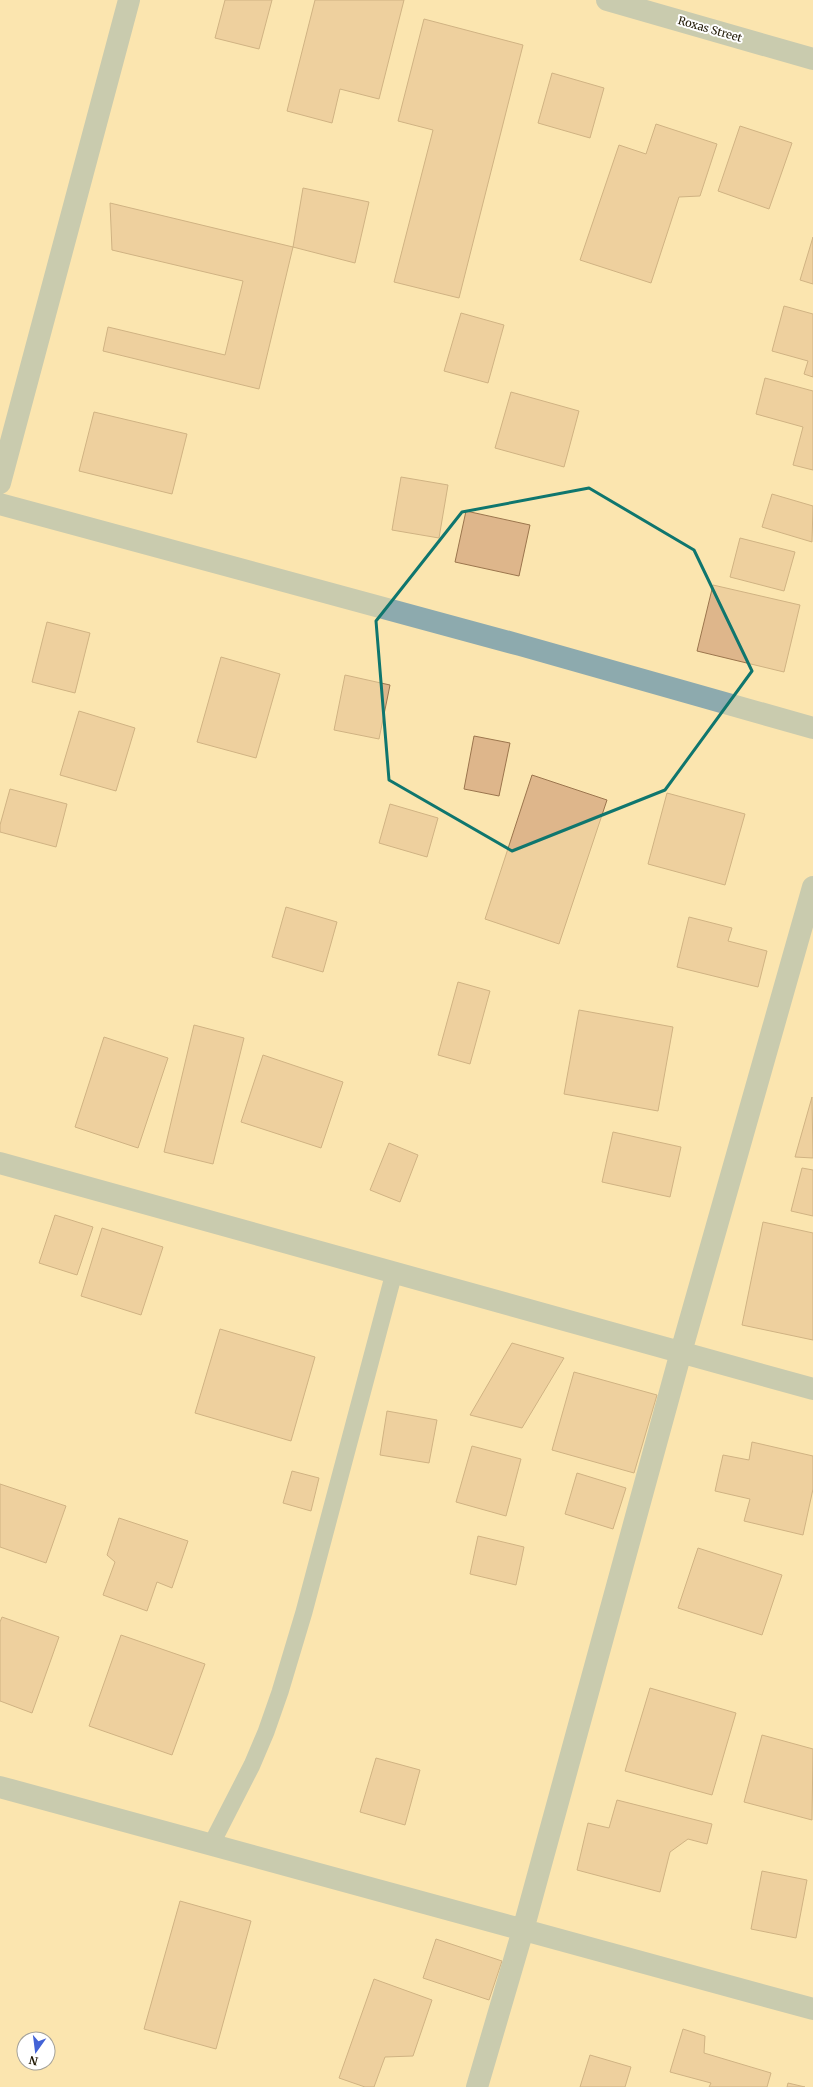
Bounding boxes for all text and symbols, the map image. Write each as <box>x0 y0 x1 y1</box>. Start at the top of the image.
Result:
street label: Roxas Street <box>676 13 744 45</box>
north arrow <box>16 2031 56 2071</box>
text: N <box>27 2053 39 2069</box>

